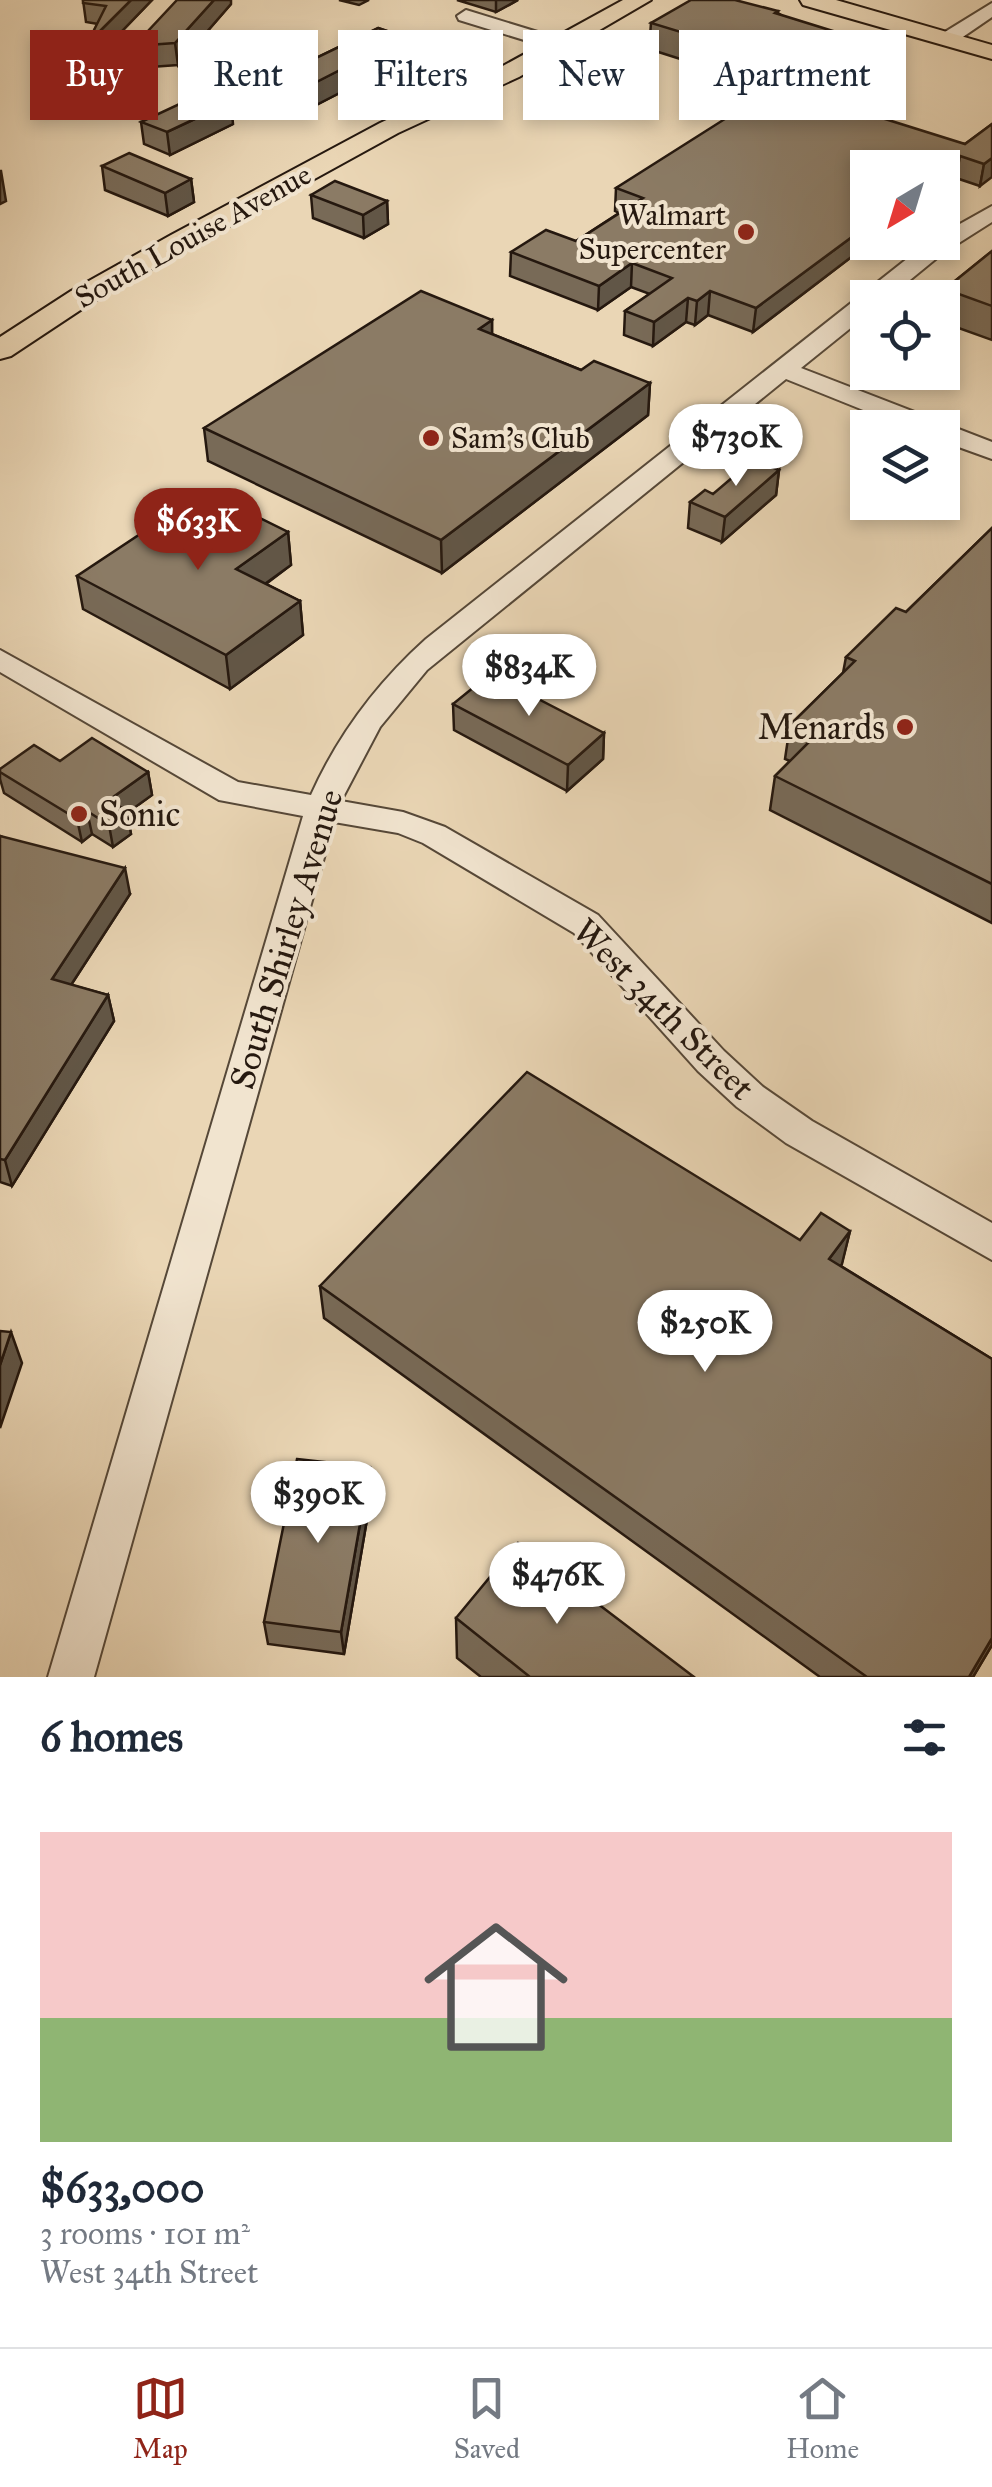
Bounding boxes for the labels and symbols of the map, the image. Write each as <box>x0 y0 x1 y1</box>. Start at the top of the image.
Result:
north arrow <box>850 150 960 260</box>
street label: South Louise Avenue <box>69 156 317 316</box>
place label: Walmart Supercenter <box>579 197 727 267</box>
marker: Walmart Supercenter <box>735 221 757 243</box>
pin: $730K <box>666 404 806 489</box>
place label: Sam's Club <box>451 420 590 456</box>
marker: Sam's Club <box>420 427 442 449</box>
pin: $633K <box>128 488 268 573</box>
pin: $834K <box>459 634 599 719</box>
place label: Menards <box>758 706 885 749</box>
marker: Menards <box>894 716 916 738</box>
street label: South Shirley Avenue <box>220 784 352 1094</box>
place label: Sonic <box>99 793 180 836</box>
marker: Sonic <box>68 803 90 825</box>
street label: West 34th Street <box>564 910 763 1109</box>
pin: $250K <box>635 1290 775 1375</box>
pin: $390K <box>248 1461 388 1546</box>
pin: $476K <box>487 1542 627 1627</box>

